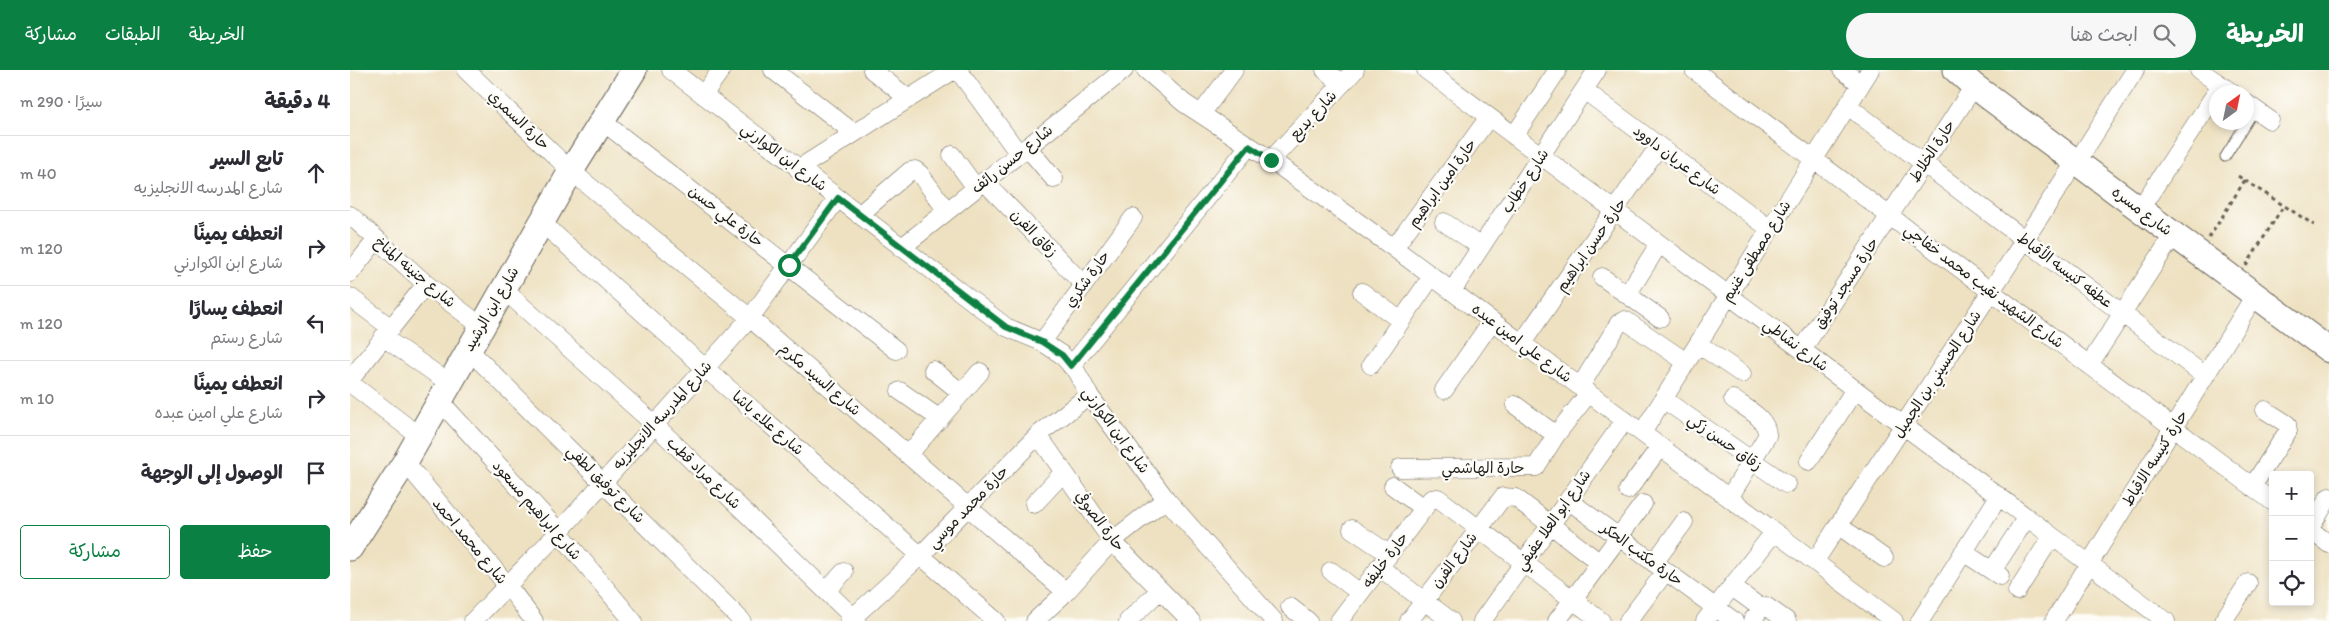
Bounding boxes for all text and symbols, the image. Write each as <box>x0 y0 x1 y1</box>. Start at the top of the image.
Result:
search box <box>1846 13 2196 58</box>
text: الخريطة <box>2226 19 2304 48</box>
icon: search <box>2150 21 2178 49</box>
text: مشاركة <box>25 23 77 45</box>
text: الطبقات <box>105 23 161 45</box>
text: الخريطة <box>189 23 245 45</box>
text: ابحث هنا <box>2070 23 2138 46</box>
north arrow <box>2209 85 2254 130</box>
street label: حارة السمري <box>483 86 553 155</box>
street label: شارع بديع <box>1286 86 1342 145</box>
text: 4 دقيقة <box>264 88 330 113</box>
text: سيرًا · 290 m <box>20 92 103 111</box>
street label: حارة الخلاط <box>1905 117 1959 185</box>
street label: شارع ابن الكوارني <box>735 119 830 198</box>
street label: شارع حسن رائف <box>968 121 1057 198</box>
street label: شارع عريان داوود <box>1629 121 1724 200</box>
street label: حارة امين ابراهيم <box>1404 135 1483 232</box>
street label: شارع خطاب <box>1498 145 1553 217</box>
text: تابع السير <box>211 147 283 170</box>
route end <box>1260 149 1283 172</box>
icon: ahead <box>302 159 330 187</box>
text: 40 m <box>20 164 57 183</box>
text: شارع المدرسه الانجليزيه <box>134 178 283 197</box>
street label: حارة علي حسن <box>682 181 767 254</box>
street label: شارع مسره <box>2108 182 2176 240</box>
street label: حارة حسن ابراهيم <box>1552 195 1633 297</box>
street label: شارع مصطفى غنيم <box>1718 197 1797 307</box>
street label: زقاق الفرن <box>1007 205 1061 261</box>
street label: شارع الشهيد نقيب محمد خفاجي <box>1898 220 2067 355</box>
text: انعطف يمينًا <box>194 222 283 245</box>
street label: عطفه كنيسه الأقباط <box>2014 228 2117 312</box>
street label: شارع جنينه المناخ <box>370 233 459 312</box>
icon: right <box>302 234 330 262</box>
street label: حارة مسجد توفيق <box>1810 234 1882 332</box>
text: 120 m <box>20 239 63 258</box>
street label: حارة شكري <box>1060 247 1115 312</box>
text: شارع ابن الكوارني <box>174 253 283 272</box>
route start <box>778 254 801 277</box>
street label: شارع ابن الرشيد <box>459 263 523 355</box>
text: انعطف يسارًا <box>189 297 283 320</box>
street label: شارع علي امين عبده <box>1466 300 1576 390</box>
street label: شارع الحسيني بن الجميل <box>1889 307 1988 443</box>
icon: left <box>302 309 330 337</box>
text: 120 m <box>20 314 63 333</box>
street label: شارع نشاطي <box>1758 315 1832 378</box>
text: شارع رستم <box>210 328 283 347</box>
street label: شارع السيد مكرم <box>774 339 864 422</box>
street label: شارع المدرسه الانجليزيه <box>609 357 716 474</box>
text: انعطف يمينًا <box>194 372 283 395</box>
street label: شارع ابن الكوارني <box>1075 383 1153 479</box>
icon: right <box>302 384 330 412</box>
street label: شارع علاء باشا <box>728 387 807 460</box>
text: 10 m <box>20 389 54 408</box>
text: شارع علي امين عبده <box>154 403 283 422</box>
street label: حارة كنيسه الاقباط <box>2118 407 2192 509</box>
street label: زقاق حسن زكي <box>1682 410 1766 478</box>
street label: شارع مراد قطب <box>663 433 745 513</box>
street label: شارع توفيق لطفي <box>560 441 649 530</box>
street label: شارع ابراهيم مسعود <box>487 456 585 565</box>
icon: arrive <box>302 459 330 487</box>
street label: حارة الهاشمي <box>1442 459 1524 481</box>
text: الوصول إلى الوجهة <box>141 461 283 484</box>
street label: حارة محمد موسي <box>924 462 1015 555</box>
street label: شارع ابو العلا عفيفي <box>1512 466 1598 576</box>
map controls <box>2269 471 2314 606</box>
button: + <box>2269 471 2314 516</box>
street label: حارة الصوفي <box>1071 487 1129 555</box>
street label: شارع محمد احمد <box>428 494 511 588</box>
button: − <box>2269 516 2314 561</box>
street label: حارة مكتب الحكر <box>1596 517 1686 590</box>
button: مشاركة <box>20 525 170 579</box>
button: حفظ <box>180 525 330 579</box>
street label: شارع الفرن <box>1427 528 1482 592</box>
street label: حارة خليفه <box>1358 529 1412 591</box>
button: locate <box>2269 561 2314 606</box>

